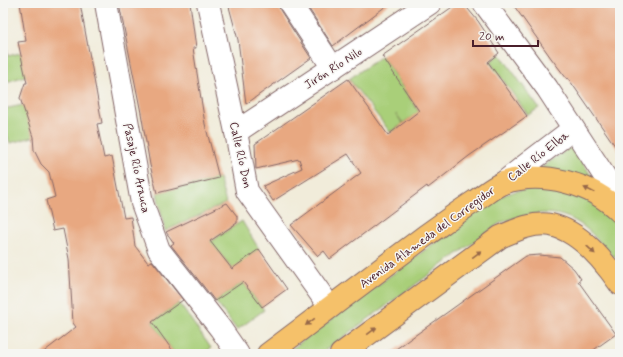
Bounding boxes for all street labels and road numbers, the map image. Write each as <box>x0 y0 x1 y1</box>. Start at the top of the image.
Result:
street label: Jirón Río Nilo <box>301 44 366 94</box>
street label: Calle Río Don <box>225 120 255 190</box>
street label: Pasaje Río Arauca <box>119 122 153 215</box>
street label: Calle Río Elba <box>505 127 573 186</box>
street label: Avenida Alameda del Corregidor <box>357 183 499 292</box>

